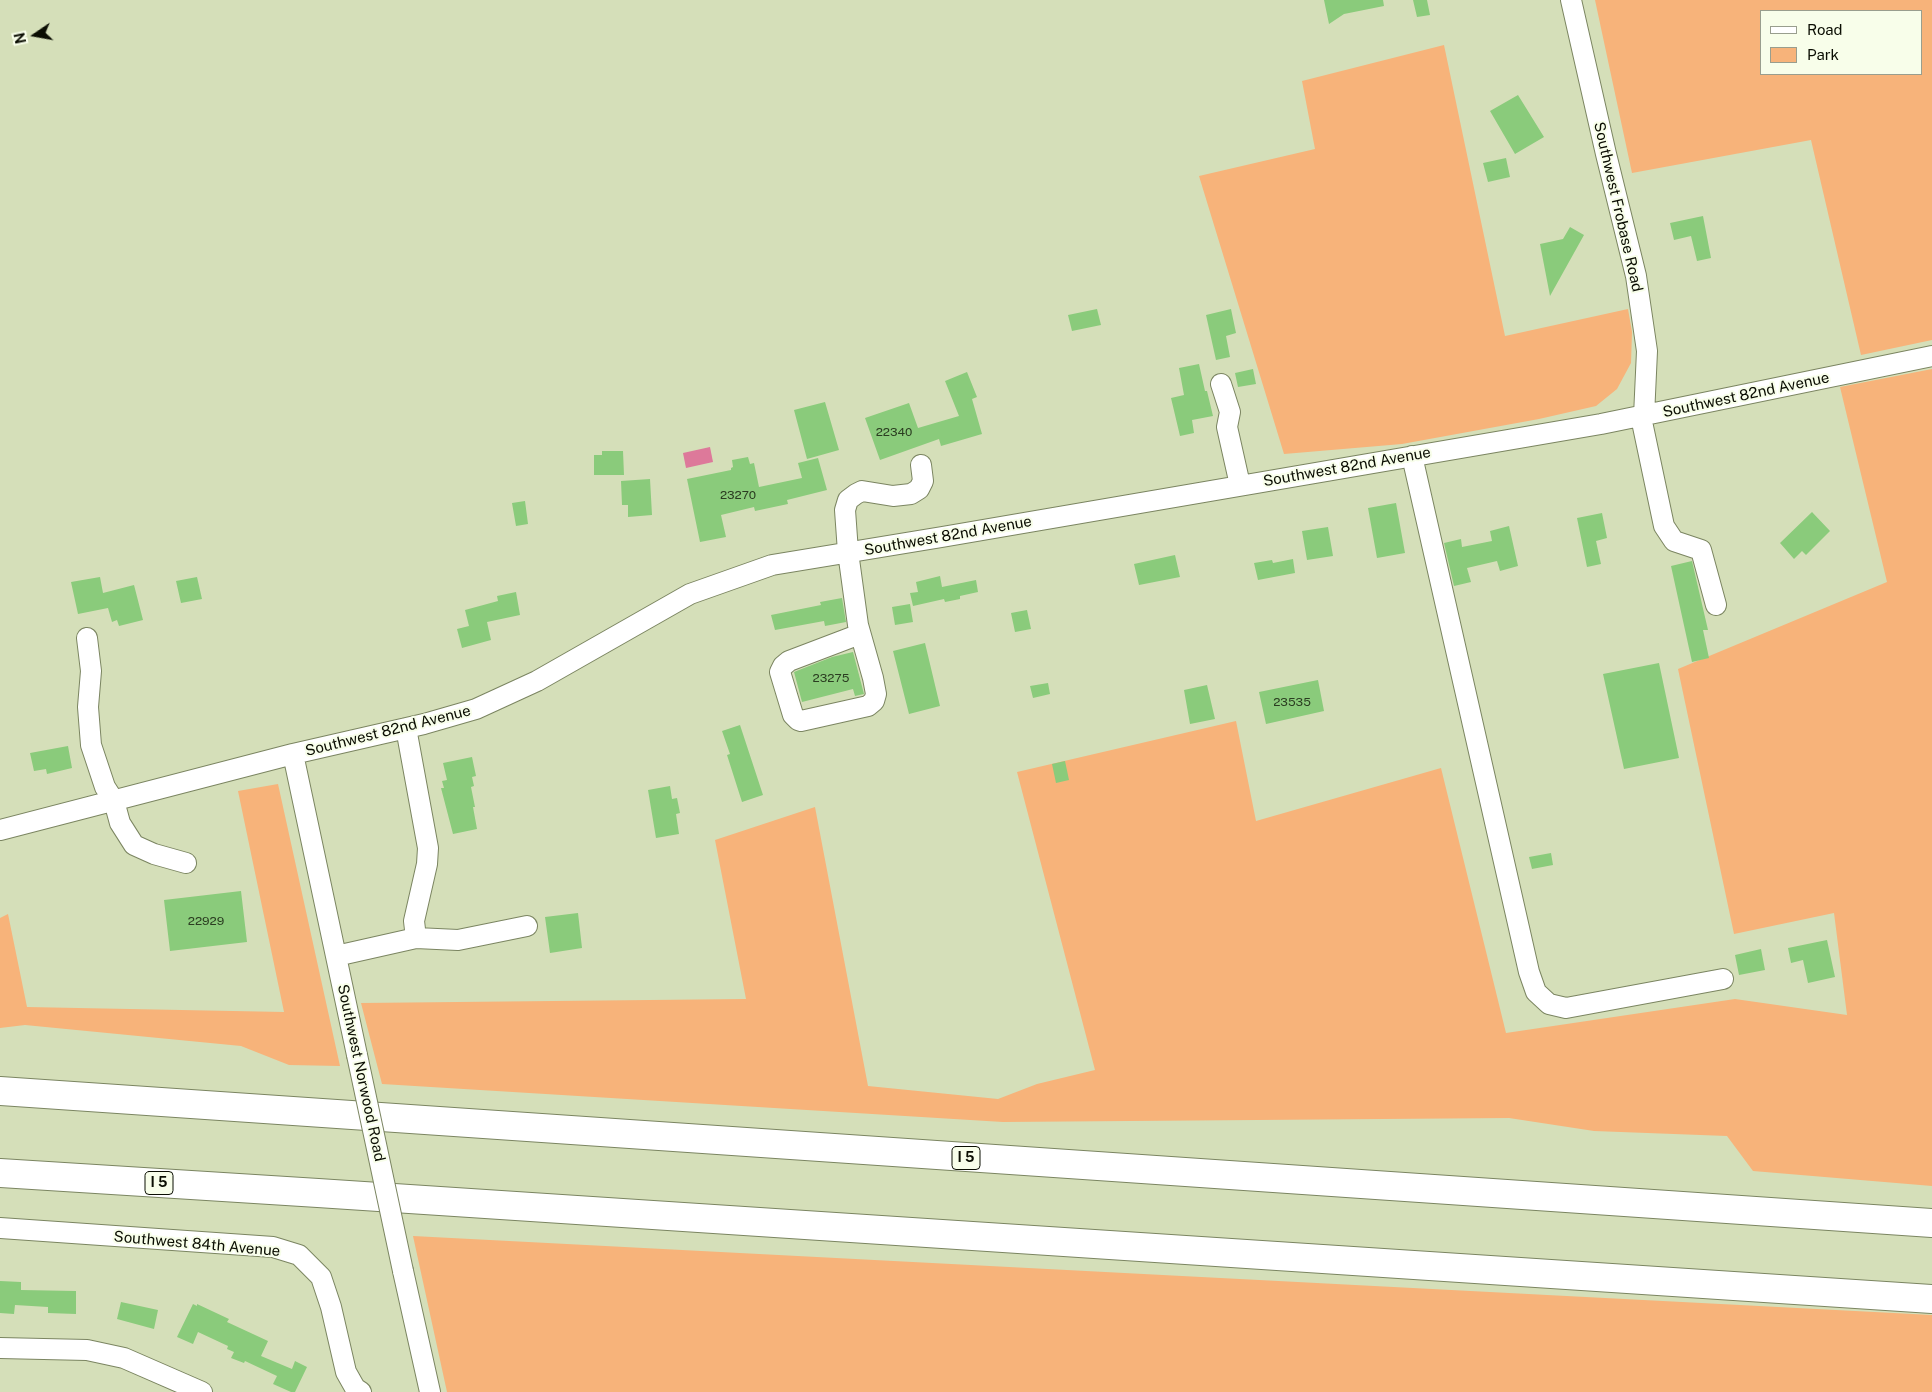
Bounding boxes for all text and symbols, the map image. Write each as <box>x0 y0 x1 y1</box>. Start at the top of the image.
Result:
north arrow <box>10 10 60 60</box>
legend <box>1760 10 1922 75</box>
text: Road <box>1807 21 1843 38</box>
text: N <box>11 31 29 45</box>
text: Park <box>1807 46 1839 63</box>
street label: Southwest Frobase Road <box>1590 120 1646 294</box>
street label: Southwest 82nd Avenue <box>1661 369 1831 421</box>
house number: 22340 <box>876 425 912 439</box>
street label: Southwest 82nd Avenue <box>1262 443 1432 491</box>
house number: 23270 <box>720 488 756 502</box>
street label: Southwest 82nd Avenue <box>863 512 1033 560</box>
house number: 23275 <box>813 671 849 685</box>
house number: 23535 <box>1273 695 1311 709</box>
street label: Southwest 82nd Avenue <box>303 702 473 760</box>
house number: 22929 <box>188 914 224 928</box>
street label: Southwest Norwood Road <box>333 983 389 1163</box>
road number: I 5 <box>952 1146 980 1170</box>
road number: I 5 <box>145 1172 173 1194</box>
street label: Southwest 84th Avenue <box>113 1228 281 1260</box>

